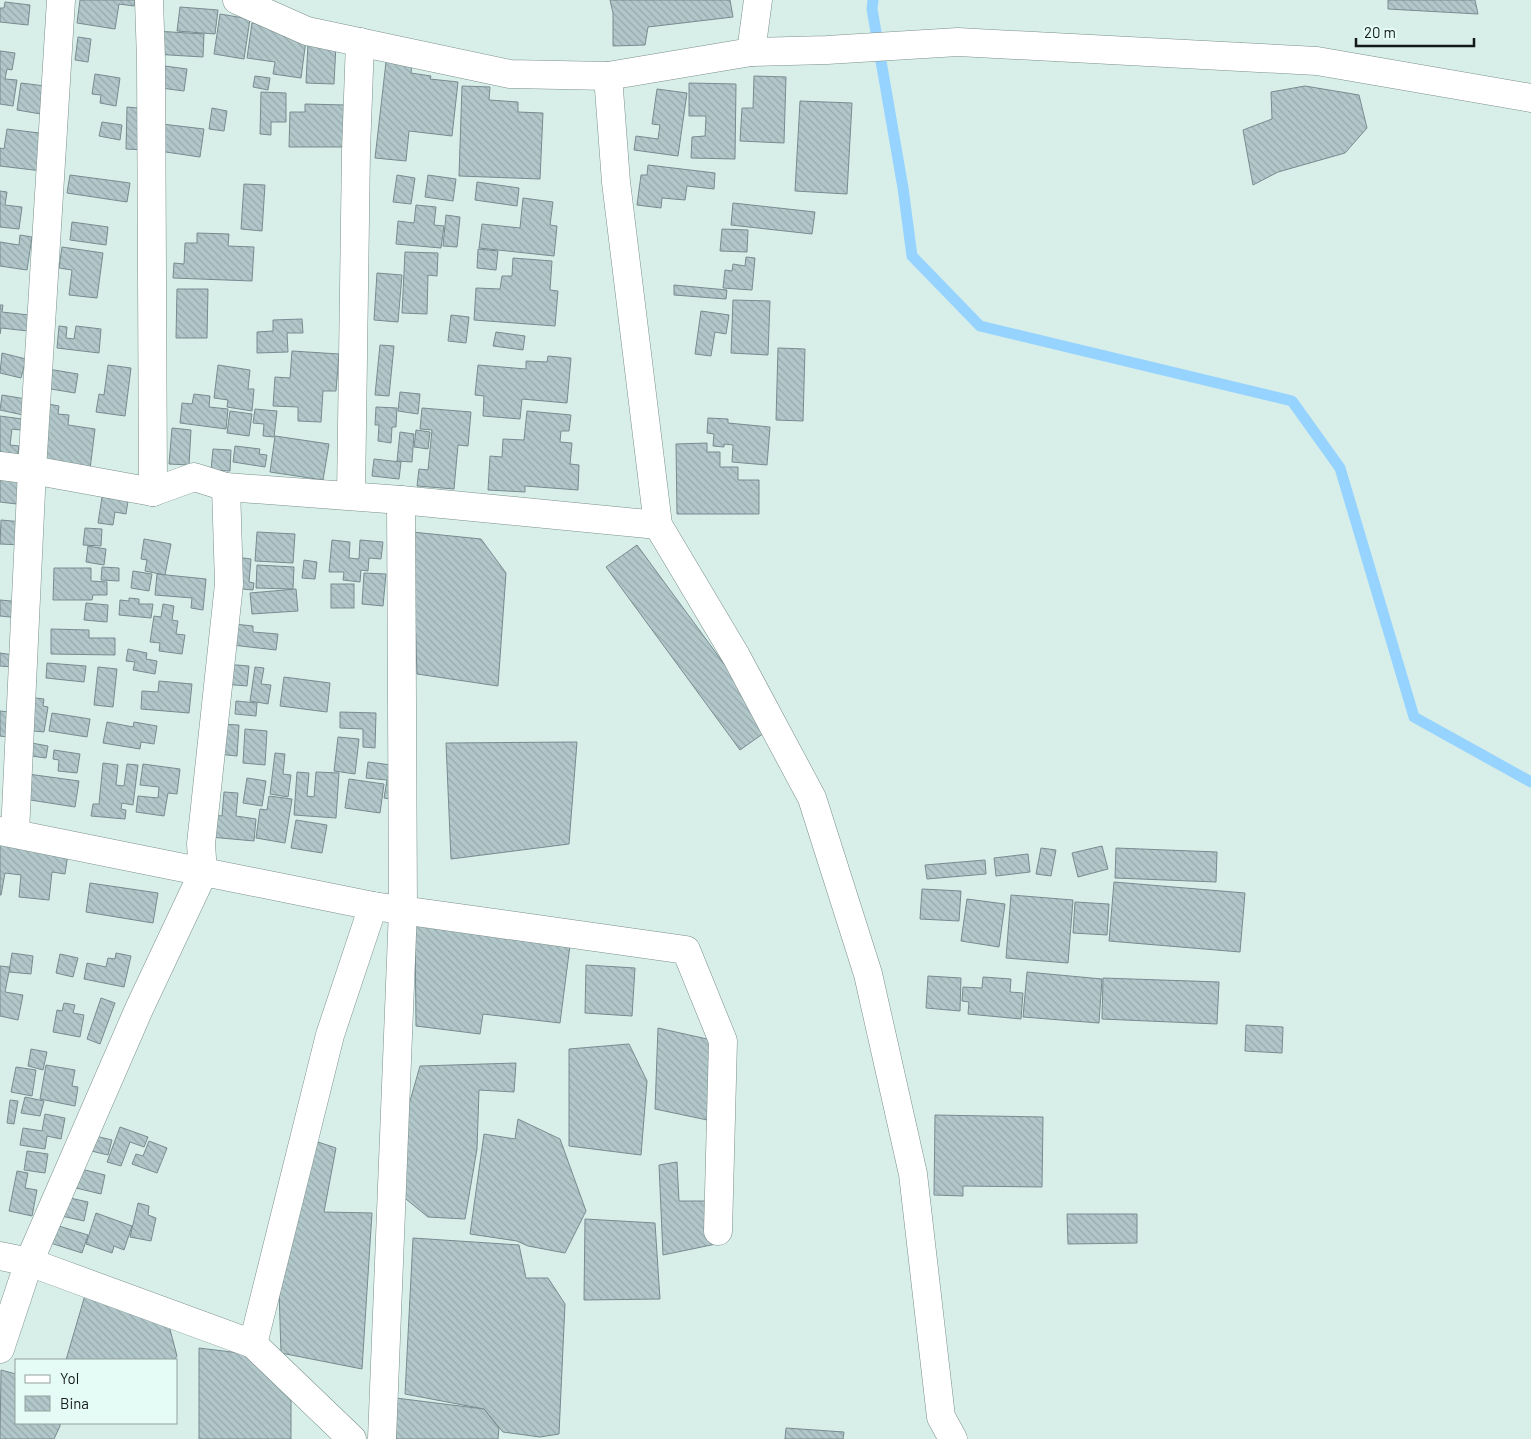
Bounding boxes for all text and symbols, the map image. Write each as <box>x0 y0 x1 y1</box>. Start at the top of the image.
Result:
scale bar <box>1356 15 1474 47</box>
text: 20 m <box>1364 23 1396 41</box>
legend <box>15 1359 178 1424</box>
text: Yol <box>60 1369 79 1387</box>
text: Bina <box>60 1394 89 1412</box>

